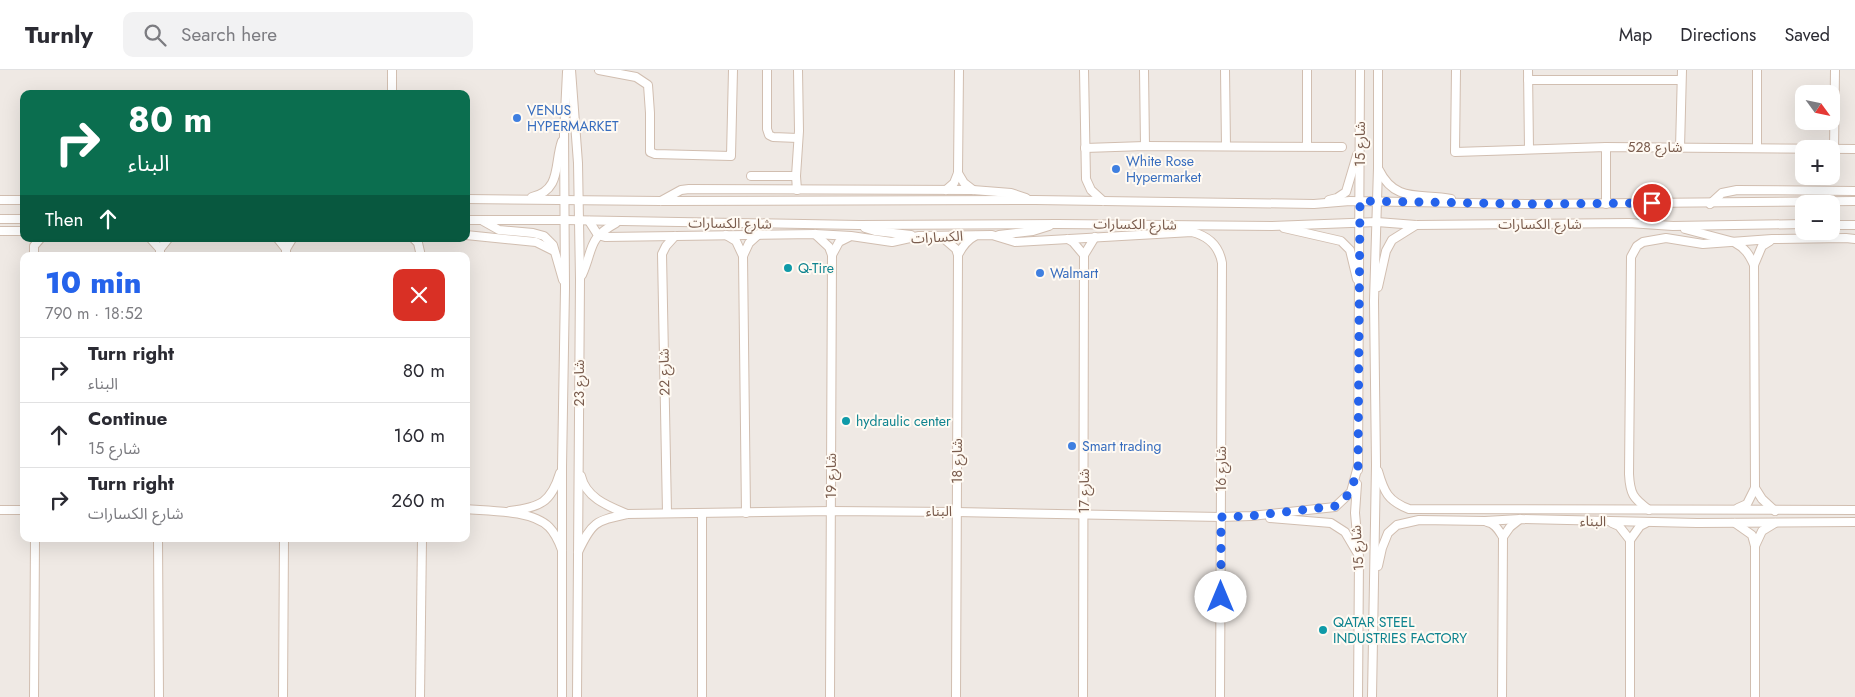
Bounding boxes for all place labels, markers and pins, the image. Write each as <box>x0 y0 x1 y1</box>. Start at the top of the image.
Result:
place label: VENUS HYPERMARKET <box>527 100 619 136</box>
marker: VENUS HYPERMARKET <box>511 112 523 124</box>
place label: White Rose Hypermarket <box>1126 151 1202 187</box>
marker: White Rose Hypermarket <box>1110 163 1122 175</box>
pin <box>1631 182 1673 224</box>
place label: Q-Tire <box>798 258 834 278</box>
marker: Q-Tire <box>782 262 794 274</box>
place label: Walmart <box>1050 263 1099 283</box>
marker: Walmart <box>1034 267 1046 279</box>
place label: hydraulic center <box>856 411 951 431</box>
marker: hydraulic center <box>840 415 852 427</box>
place label: Smart trading <box>1082 436 1162 456</box>
marker: Smart trading <box>1066 440 1078 452</box>
place label: QATAR STEEL INDUSTRIES FACTORY <box>1333 612 1467 648</box>
marker: QATAR STEEL INDUSTRIES FACTORY <box>1317 624 1329 636</box>

